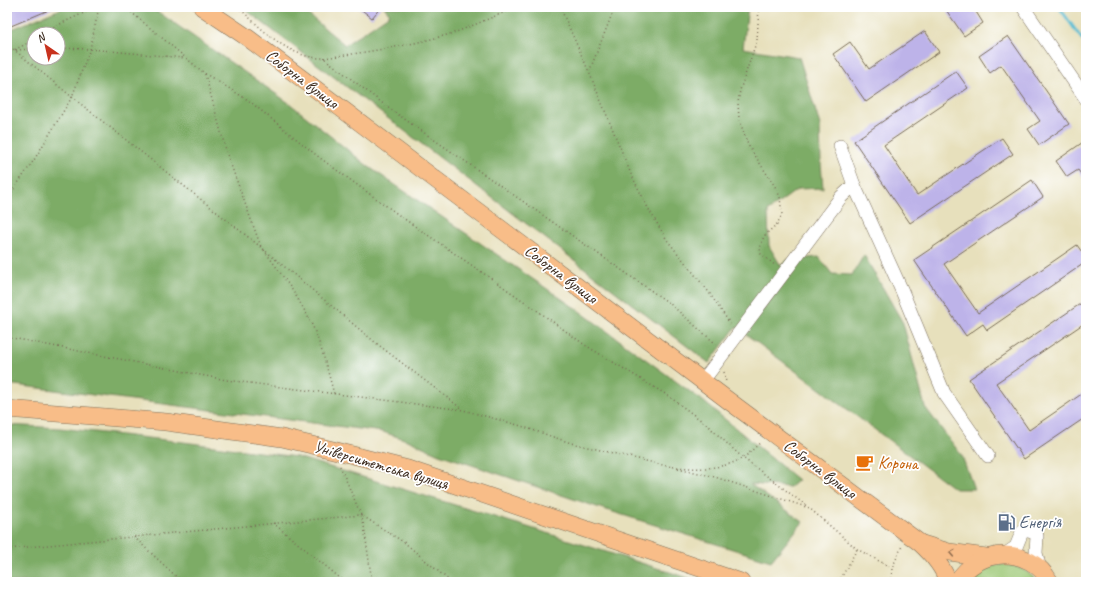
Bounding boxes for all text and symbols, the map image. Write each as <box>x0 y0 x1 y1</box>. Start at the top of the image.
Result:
north arrow <box>26 26 66 66</box>
text: N <box>34 29 49 45</box>
street label: Соборна вулиця <box>261 45 343 114</box>
street label: Соборна вулиця <box>520 240 602 309</box>
street label: Соборна вулиця <box>779 435 861 504</box>
street label: Університетська вулиця <box>311 436 451 494</box>
cafe icon: Корона <box>855 453 875 473</box>
place label: Корона <box>878 453 920 474</box>
fuel station icon: Енергія <box>996 512 1016 532</box>
place label: Енергія <box>1019 512 1062 533</box>
one-way arrow <box>949 549 955 557</box>

